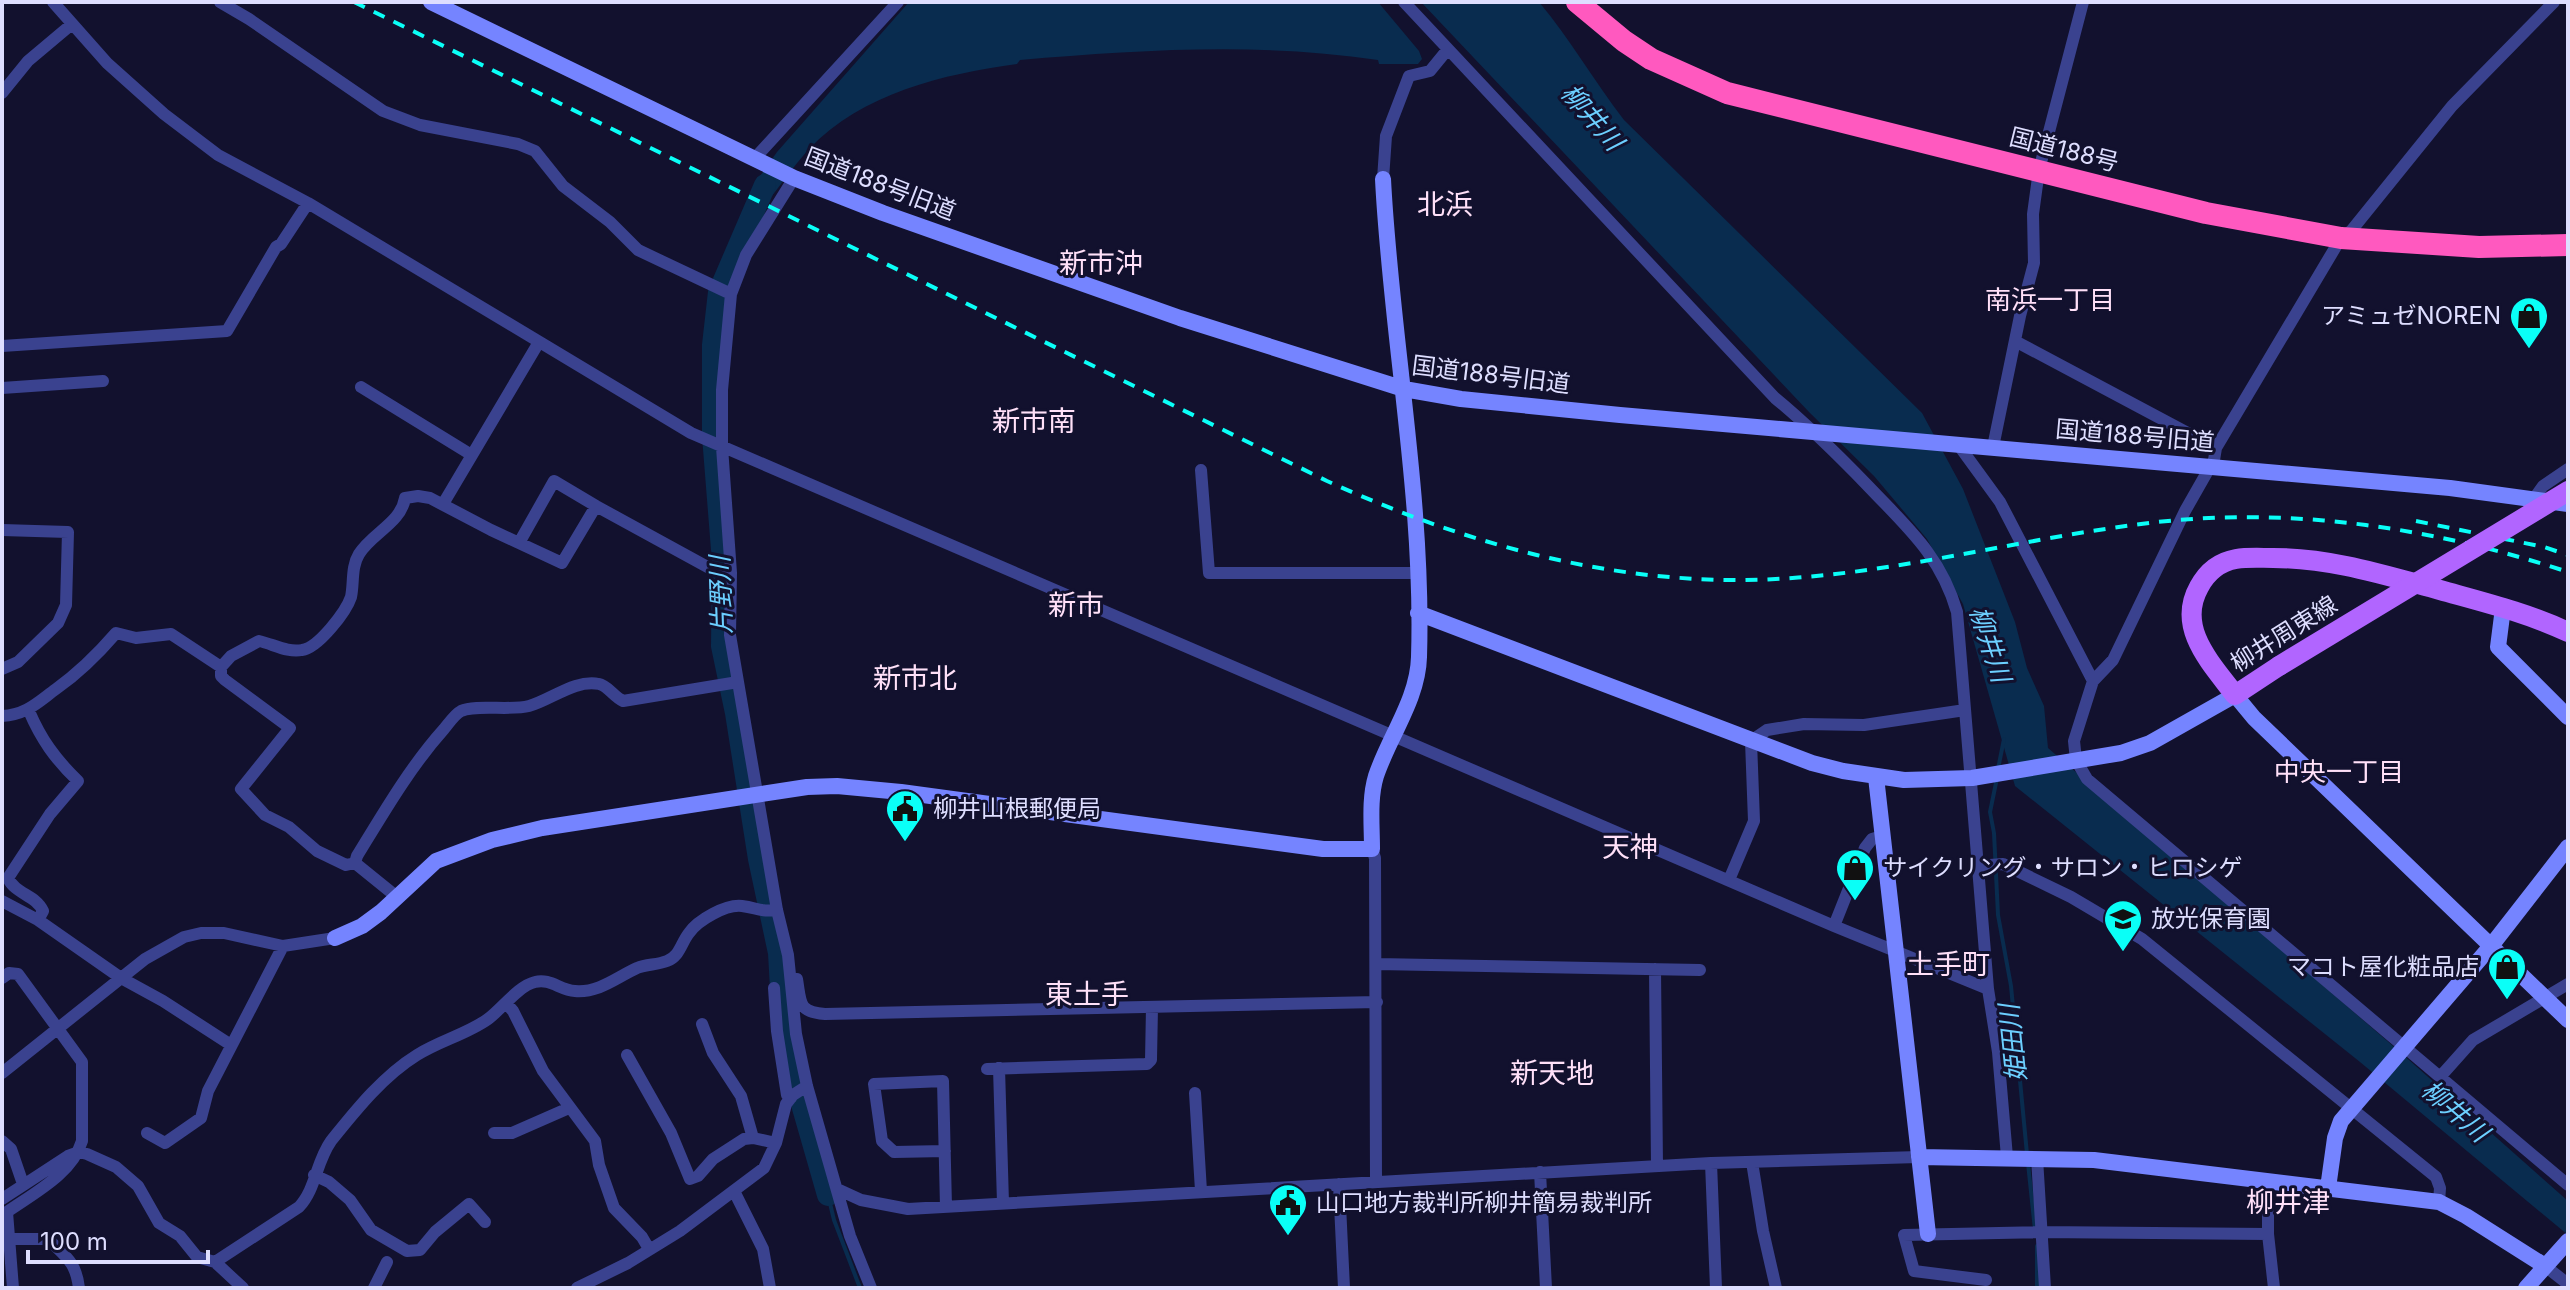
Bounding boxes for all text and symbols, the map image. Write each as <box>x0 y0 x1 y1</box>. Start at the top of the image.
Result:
water label: 柳井川 <box>1555 77 1632 159</box>
street label: 国道188号 <box>2007 122 2122 177</box>
street label: 国道188号旧道 <box>801 141 960 226</box>
district label: 北浜 <box>1417 187 1473 221</box>
district label: 新市沖 <box>1059 246 1143 280</box>
district label: 南浜一丁目 <box>1985 284 2115 315</box>
shop icon: アミュゼNOREN <box>2508 295 2550 350</box>
place label: アミュゼNOREN <box>2321 301 2501 330</box>
street label: 国道188号旧道 <box>1410 350 1572 399</box>
district label: 新市南 <box>992 404 1076 438</box>
street label: 国道188号旧道 <box>2054 414 2216 457</box>
water label: 片野川 <box>704 553 737 635</box>
district label: 新市 <box>1048 588 1104 622</box>
street label: 柳井周東線 <box>2225 589 2342 678</box>
water label: 柳井川 <box>1964 602 2018 689</box>
district label: 新市北 <box>873 661 957 695</box>
district label: 中央一丁目 <box>2274 756 2404 787</box>
public building icon: 柳井山根郵便局 <box>884 788 926 843</box>
place label: 柳井山根郵便局 <box>933 794 1101 823</box>
district label: 天神 <box>1602 830 1658 864</box>
shop icon: サイクリング・サロン・ヒロシゲ <box>1834 847 1876 902</box>
place label: サイクリング・サロン・ヒロシゲ <box>1883 853 2243 882</box>
school or university icon: 放光保育園 <box>2102 898 2144 953</box>
place label: 放光保育園 <box>2151 904 2271 933</box>
shop icon: マコト屋化粧品店 <box>2486 946 2528 1001</box>
district label: 土手町 <box>1906 947 1990 981</box>
place label: マコト屋化粧品店 <box>2287 952 2479 981</box>
district label: 東土手 <box>1045 977 1129 1011</box>
water label: 姫田川 <box>1993 1000 2032 1083</box>
district label: 新天地 <box>1510 1056 1594 1090</box>
water label: 柳井川 <box>2416 1073 2497 1150</box>
public building icon: 山口地方裁判所柳井簡易裁判所 <box>1267 1182 1309 1237</box>
district label: 柳井津 <box>2246 1185 2330 1219</box>
place label: 山口地方裁判所柳井簡易裁判所 <box>1316 1188 1652 1217</box>
scale bar <box>28 1214 208 1264</box>
text: 100 m <box>40 1227 108 1256</box>

